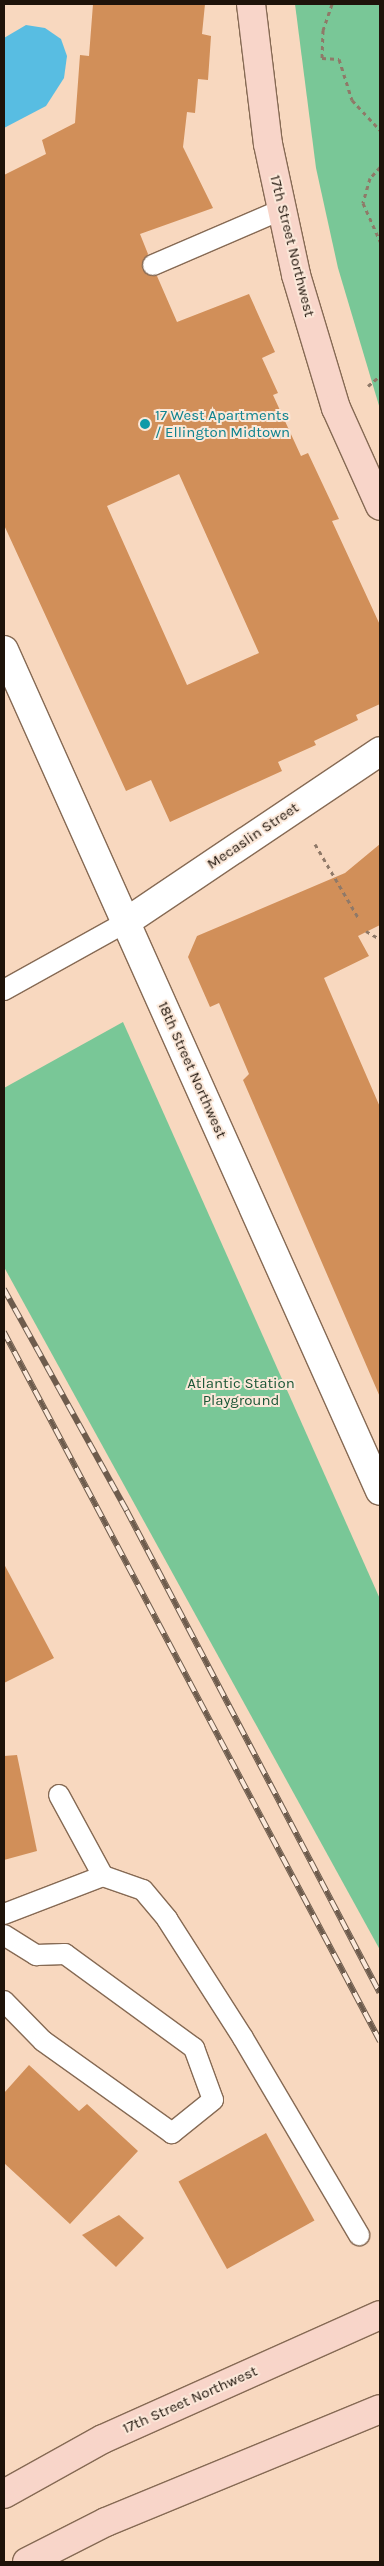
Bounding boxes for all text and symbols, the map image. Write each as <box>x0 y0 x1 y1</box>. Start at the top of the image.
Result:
street label: 17th Street Northwest <box>266 173 318 319</box>
place label: 17 West Apartments / Ellington Midtown <box>155 406 290 441</box>
marker: 17 West Apartments / Ellington Midtown <box>139 418 151 430</box>
street label: Mecaslin Street <box>204 799 302 873</box>
street label: 18th Street Northwest <box>154 999 230 1141</box>
park label: Atlantic Station Playground <box>187 1374 295 1409</box>
street label: 17th Street Northwest <box>120 2362 260 2438</box>

